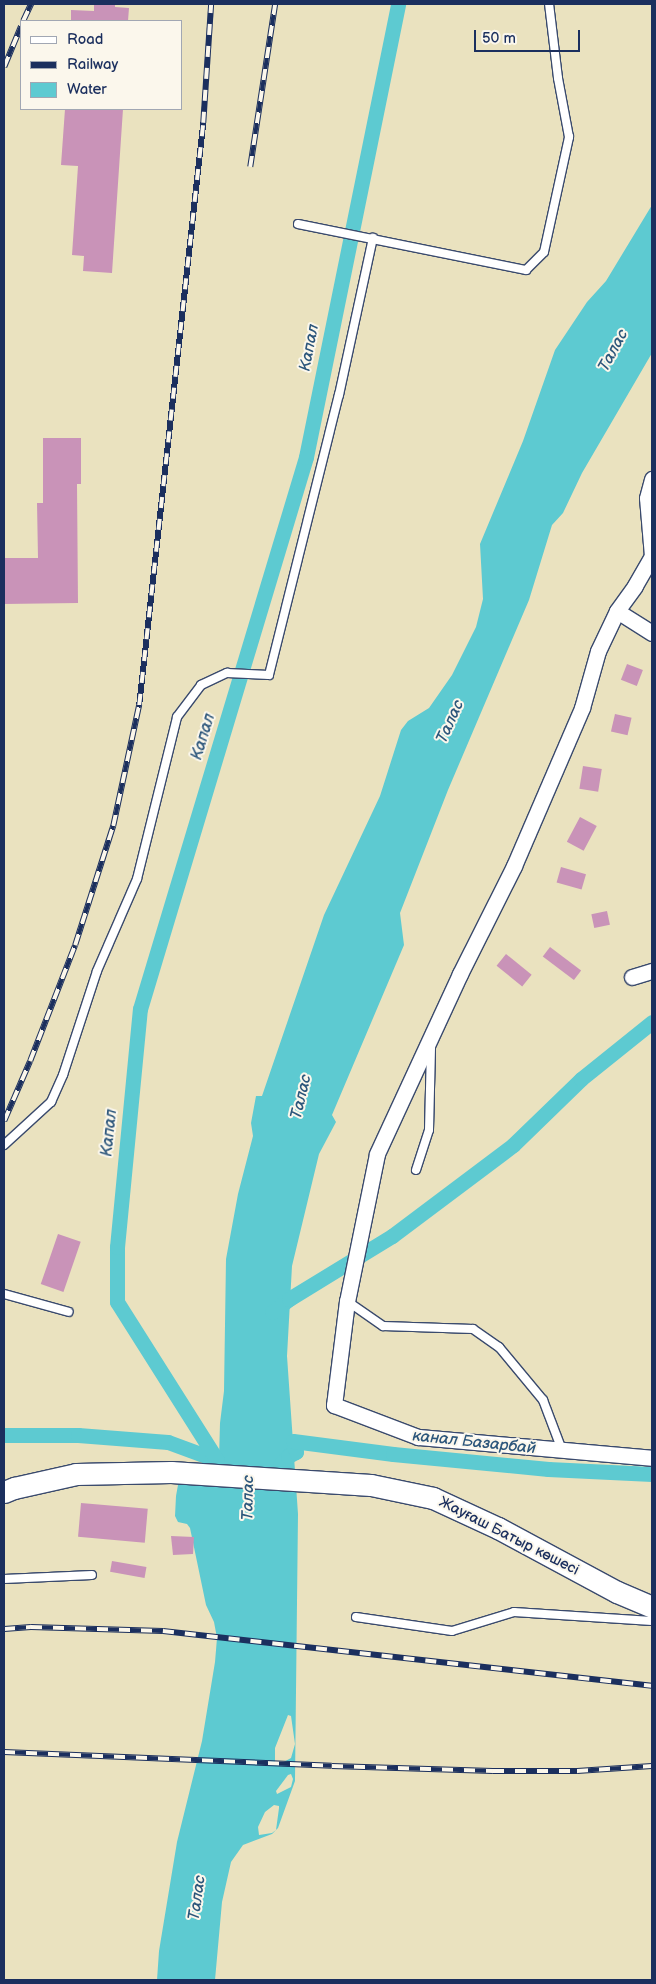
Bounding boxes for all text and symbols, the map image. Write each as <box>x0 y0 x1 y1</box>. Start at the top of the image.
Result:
legend <box>20 20 182 110</box>
scale bar <box>476 20 582 52</box>
text: 50 m <box>482 29 516 48</box>
text: Road <box>67 30 103 49</box>
text: Railway <box>67 55 118 74</box>
text: Water <box>67 80 107 99</box>
water label: Капал <box>296 323 324 373</box>
water label: Талас <box>595 327 633 375</box>
water label: Талас <box>433 697 469 747</box>
water label: Капал <box>188 711 220 763</box>
water label: Талас <box>288 1073 316 1121</box>
water label: Капал <box>98 1108 122 1158</box>
water label: канал Базарбай <box>411 1427 537 1459</box>
water label: Талас <box>239 1475 259 1521</box>
street label: Жауғаш Батыр көшесі <box>436 1493 582 1579</box>
water label: Талас <box>185 1874 211 1922</box>

